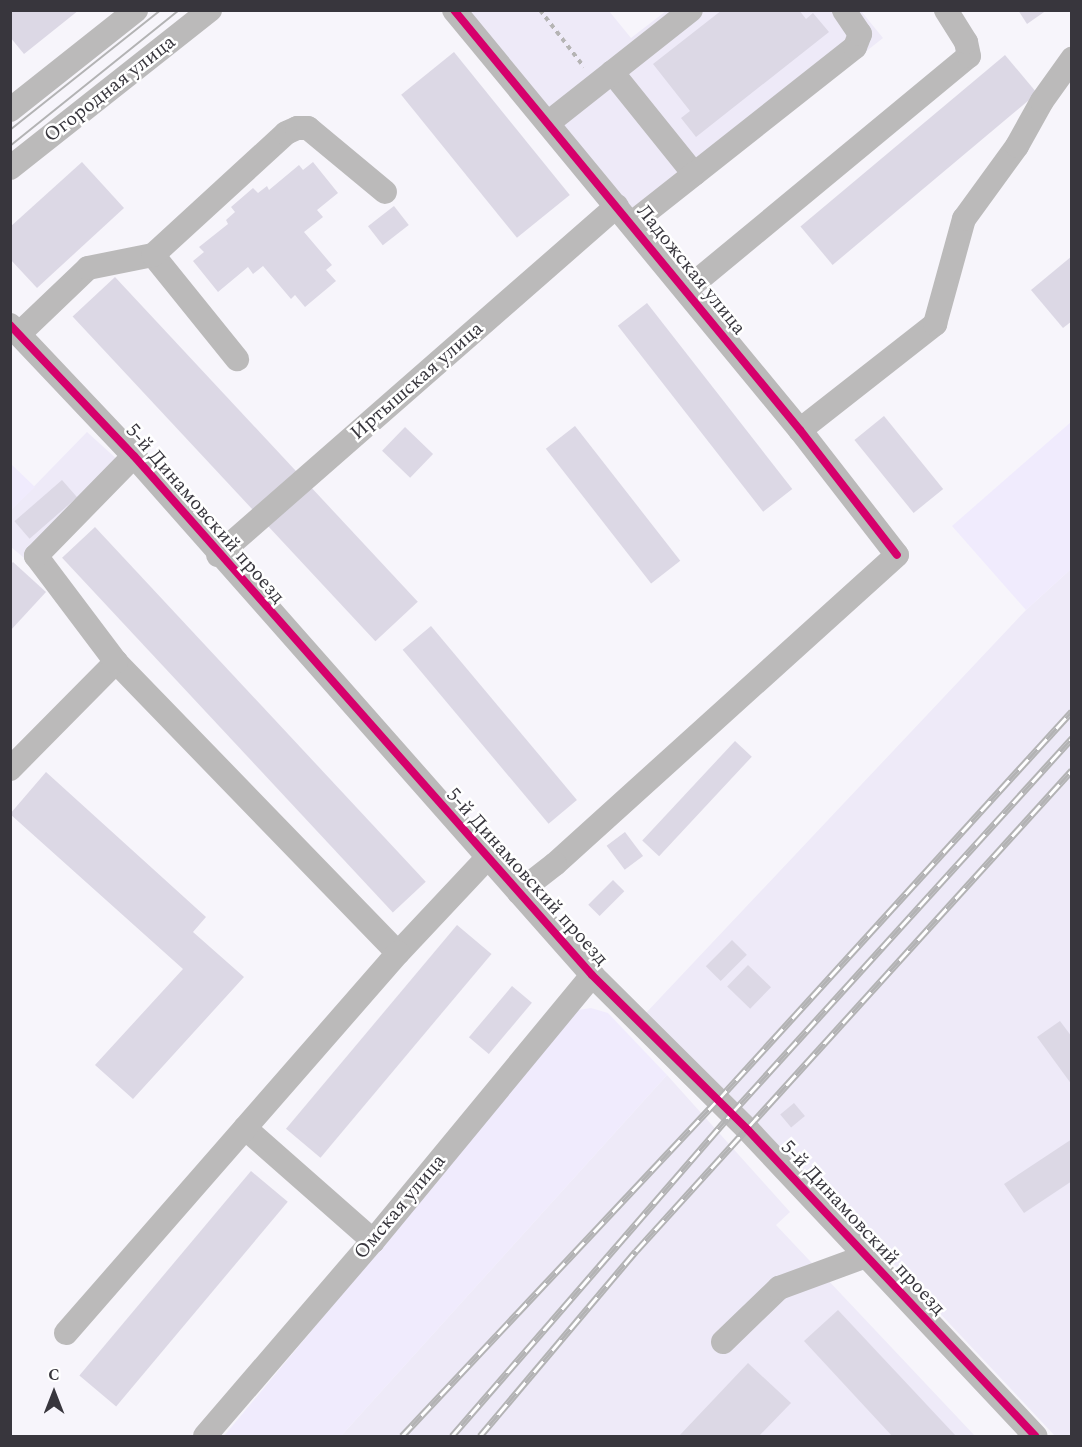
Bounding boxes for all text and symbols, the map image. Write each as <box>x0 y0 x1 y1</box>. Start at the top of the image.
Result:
street label: Огородная улица <box>39 30 181 148</box>
street label: Ладожская улица <box>631 200 751 340</box>
street label: Иртышская улица <box>346 317 488 445</box>
street label: 5-й Динамовский проезд <box>120 419 290 609</box>
street label: 5-й Динамовский проезд <box>441 783 613 971</box>
street label: 5-й Динамовский проезд <box>776 1135 950 1321</box>
street label: Омская улица <box>349 1149 451 1265</box>
north arrow <box>24 1363 84 1423</box>
text: С <box>48 1363 60 1387</box>

